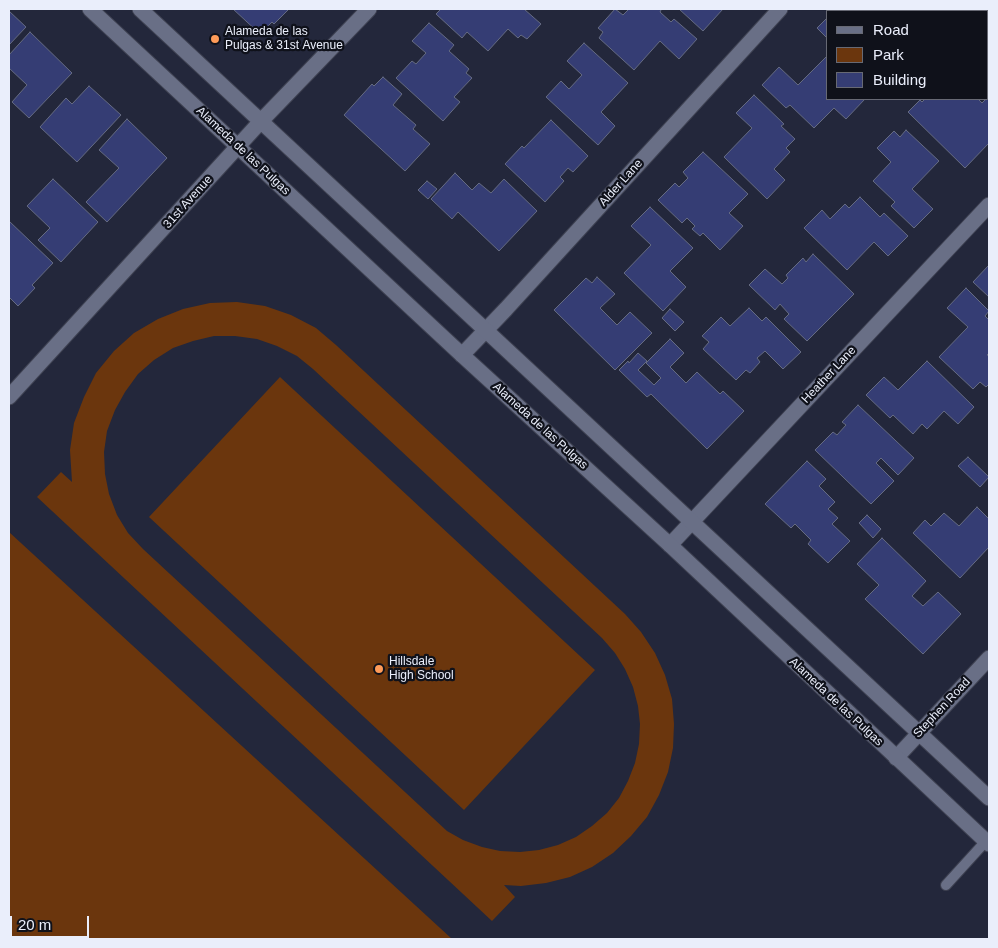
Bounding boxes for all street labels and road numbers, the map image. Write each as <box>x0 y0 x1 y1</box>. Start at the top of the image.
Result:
street label: Alameda de las Pulgas <box>193 104 293 198</box>
street label: Alder Lane <box>596 157 646 209</box>
street label: 31st Avenue <box>160 172 216 232</box>
street label: Heather Lane <box>799 343 859 407</box>
street label: Alameda de las Pulgas <box>490 380 590 472</box>
street label: Alameda de las Pulgas <box>786 655 886 749</box>
street label: Stephen Road <box>911 675 973 741</box>

